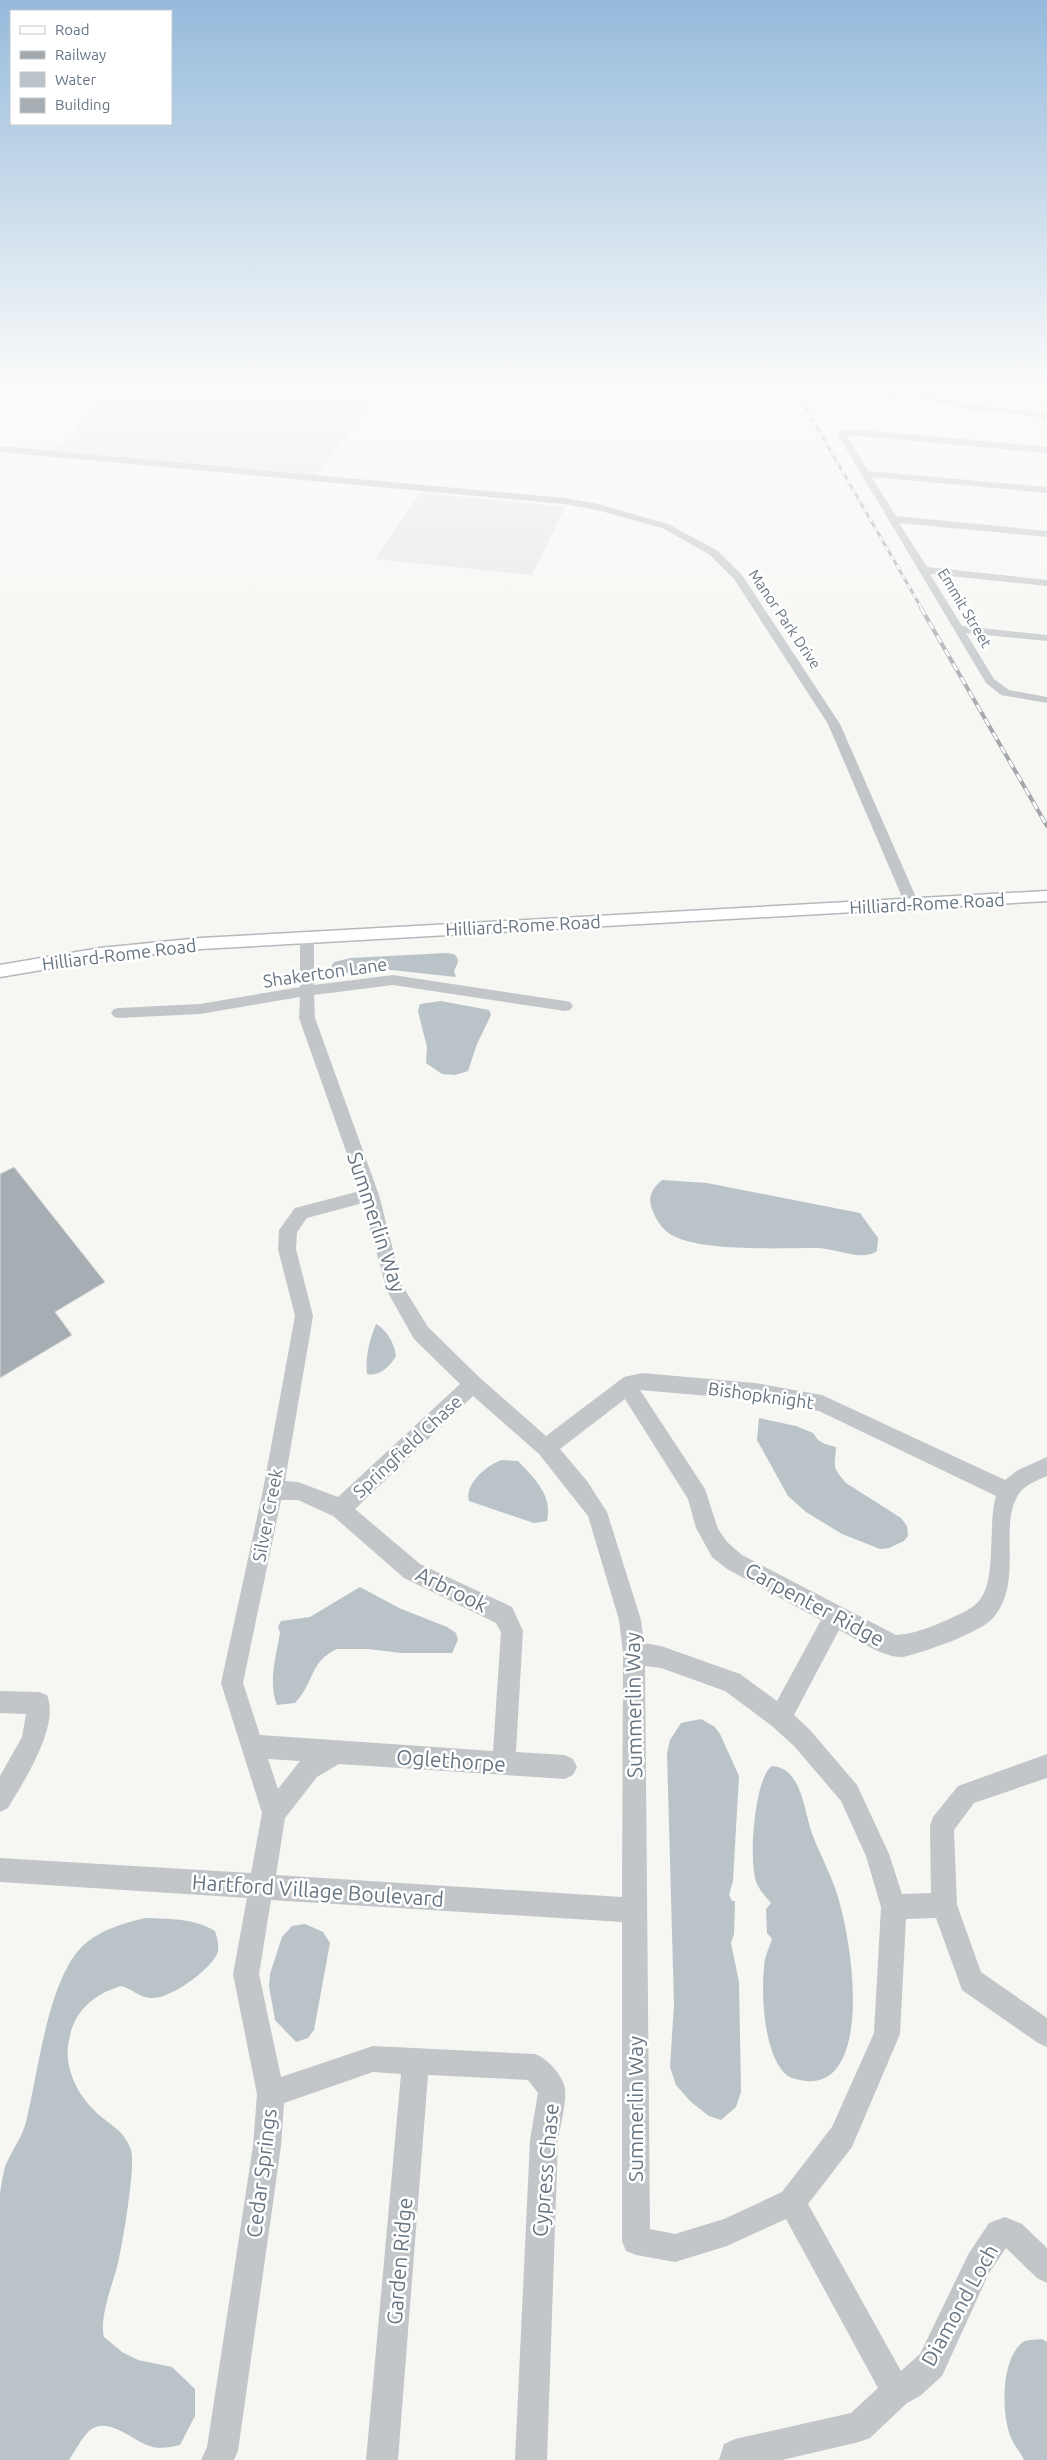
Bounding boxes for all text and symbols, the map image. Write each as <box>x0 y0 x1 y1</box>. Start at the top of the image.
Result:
legend <box>10 10 172 125</box>
text: Road <box>55 21 90 38</box>
text: Railway <box>55 46 106 63</box>
text: Water <box>55 71 96 88</box>
text: Building <box>55 96 110 113</box>
street label: Emmit Street <box>935 565 995 651</box>
street label: Manor Park Drive <box>746 566 824 672</box>
street label: Hilliard-Rome Road <box>849 889 1005 917</box>
street label: Hilliard-Rome Road <box>445 911 601 939</box>
street label: Hilliard-Rome Road <box>41 935 197 973</box>
street label: Shakerton Lane <box>262 953 388 991</box>
street label: Summerlin Way <box>343 1149 411 1295</box>
street label: Bishopknight <box>707 1378 815 1412</box>
street label: Springfield Chase <box>349 1391 465 1501</box>
street label: Silver Creek <box>248 1466 286 1564</box>
street label: Carpenter Ridge <box>741 1557 889 1651</box>
street label: Arbrook <box>412 1561 492 1617</box>
street label: Summerlin Way <box>620 1632 646 1778</box>
street label: Oglethorpe <box>395 1744 507 1776</box>
street label: Hartford Village Boulevard <box>191 1869 445 1911</box>
street label: Summerlin Way <box>623 2036 647 2182</box>
street label: Cypress Chase <box>527 2102 563 2238</box>
street label: Cedar Springs <box>241 2107 281 2239</box>
street label: Garden Ridge <box>381 2196 417 2326</box>
street label: Diamond Loch <box>916 2240 1002 2370</box>

